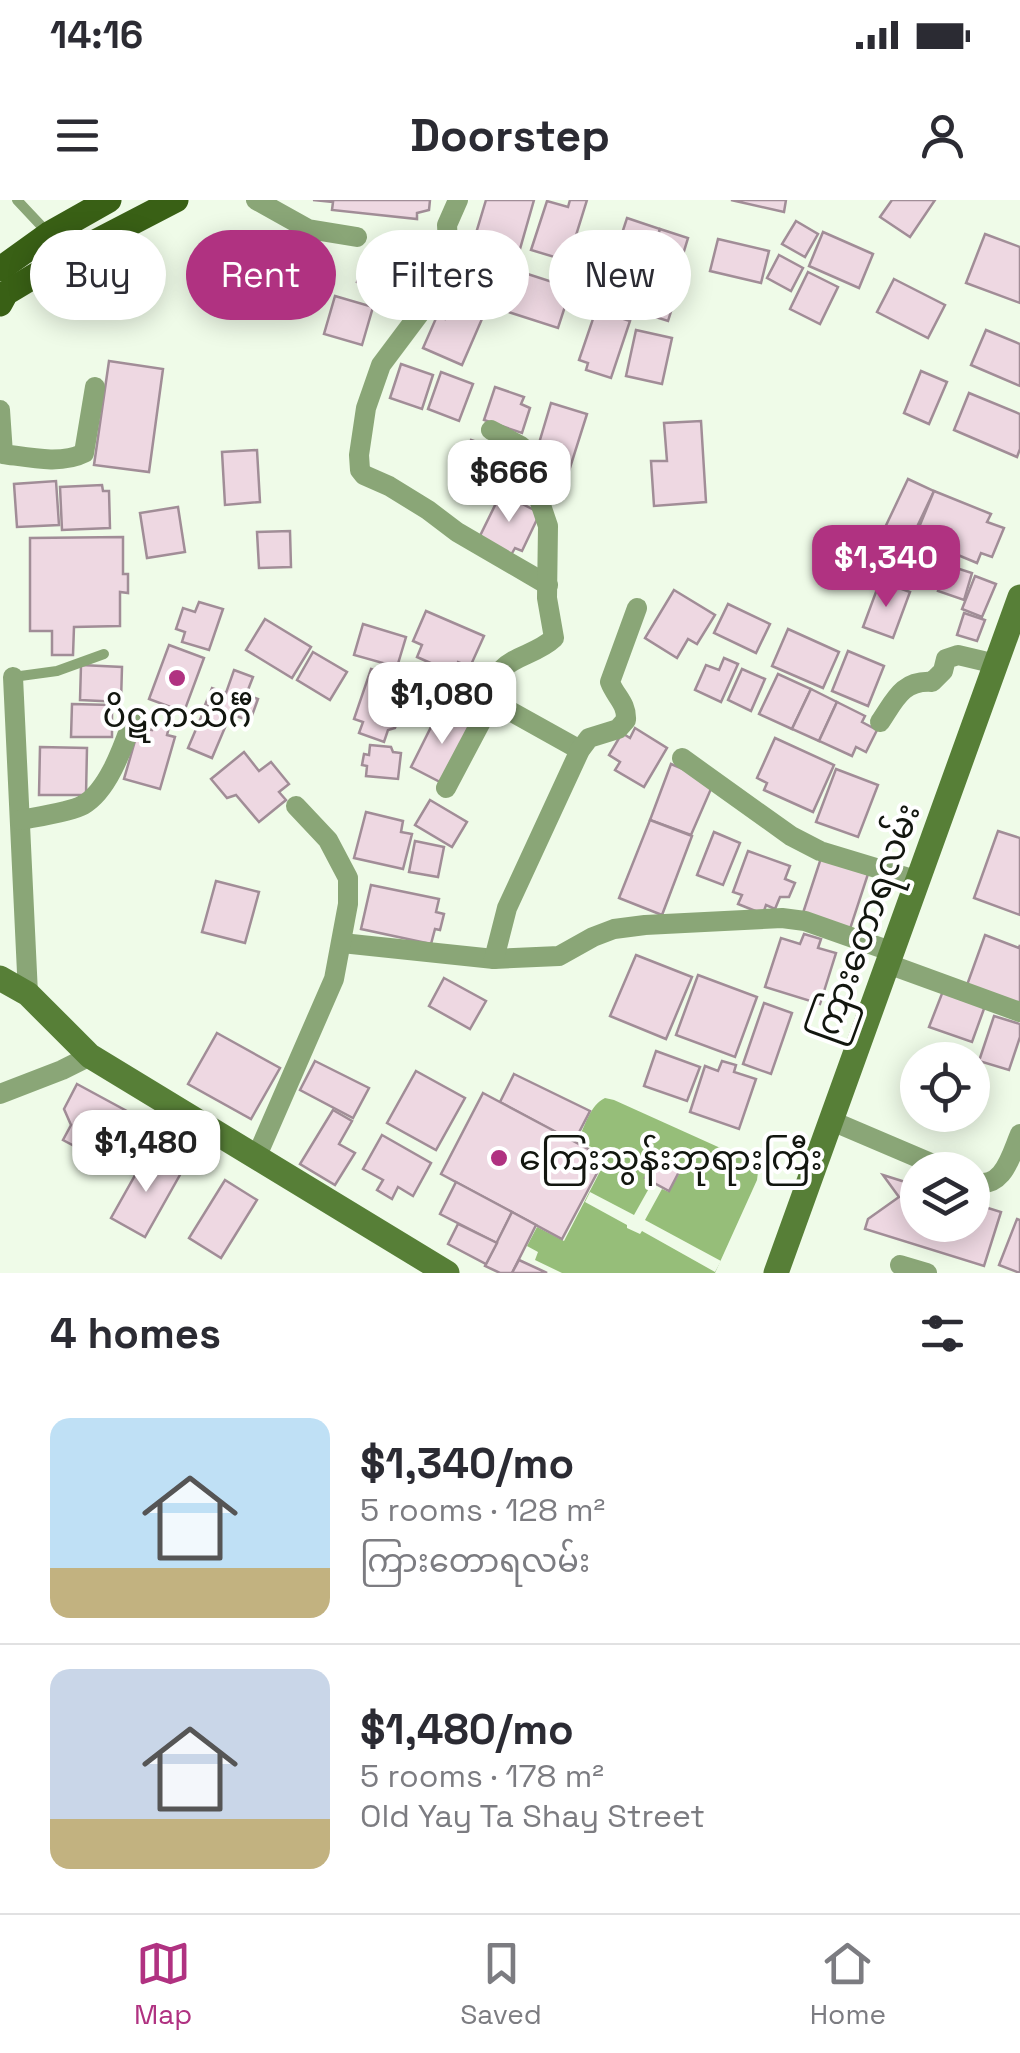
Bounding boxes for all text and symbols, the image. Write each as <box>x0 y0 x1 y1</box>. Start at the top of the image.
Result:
text: 14:16 <box>50 11 143 59</box>
text: Doorstep <box>410 107 610 164</box>
icon: menu <box>50 108 105 163</box>
icon: person <box>915 108 970 163</box>
chip: Buy <box>30 230 166 320</box>
chip: Rent <box>186 230 336 320</box>
chip: Filters <box>356 230 529 320</box>
chip: New <box>549 230 691 320</box>
pin: $666 <box>450 440 568 525</box>
text: $666 <box>470 452 548 492</box>
pin: $1,340 <box>805 525 967 610</box>
text: $1,340 <box>834 537 938 577</box>
pin: $1,080 <box>361 662 523 747</box>
marker: ပိဋကသိင်္ဂီ <box>166 667 188 689</box>
text: $1,080 <box>390 674 494 714</box>
place label: ပိဋကသိင်္ဂီ <box>102 692 252 743</box>
street label: ကြားတောရလမ်း <box>800 797 935 1051</box>
map controls <box>900 1042 990 1242</box>
button: locate <box>900 1042 990 1132</box>
pin: $1,480 <box>65 1110 227 1195</box>
text: $1,480 <box>94 1122 198 1162</box>
place label: ကြေးသွန်းဘုရားကြီး <box>519 1134 823 1186</box>
marker: ကြေးသွန်းဘုရားကြီး <box>488 1147 510 1169</box>
button: layers <box>900 1152 990 1242</box>
icon: filters <box>915 1306 970 1361</box>
text: 4 homes <box>50 1307 221 1360</box>
text: $1,340/mo <box>360 1437 574 1490</box>
icon: home <box>130 1458 250 1578</box>
text: 5 rooms · 128 m² <box>360 1490 605 1530</box>
text: ကြားတောရလမ်း <box>360 1541 590 1581</box>
text: $1,480/mo <box>360 1703 574 1756</box>
icon: home <box>130 1709 250 1829</box>
text: 5 rooms · 178 m² <box>360 1756 604 1796</box>
text: Old Yay Ta Shay Street <box>360 1796 705 1836</box>
tab: Map <box>134 1936 192 2032</box>
tab: Saved <box>460 1936 542 2032</box>
tab: Home <box>810 1936 886 2032</box>

